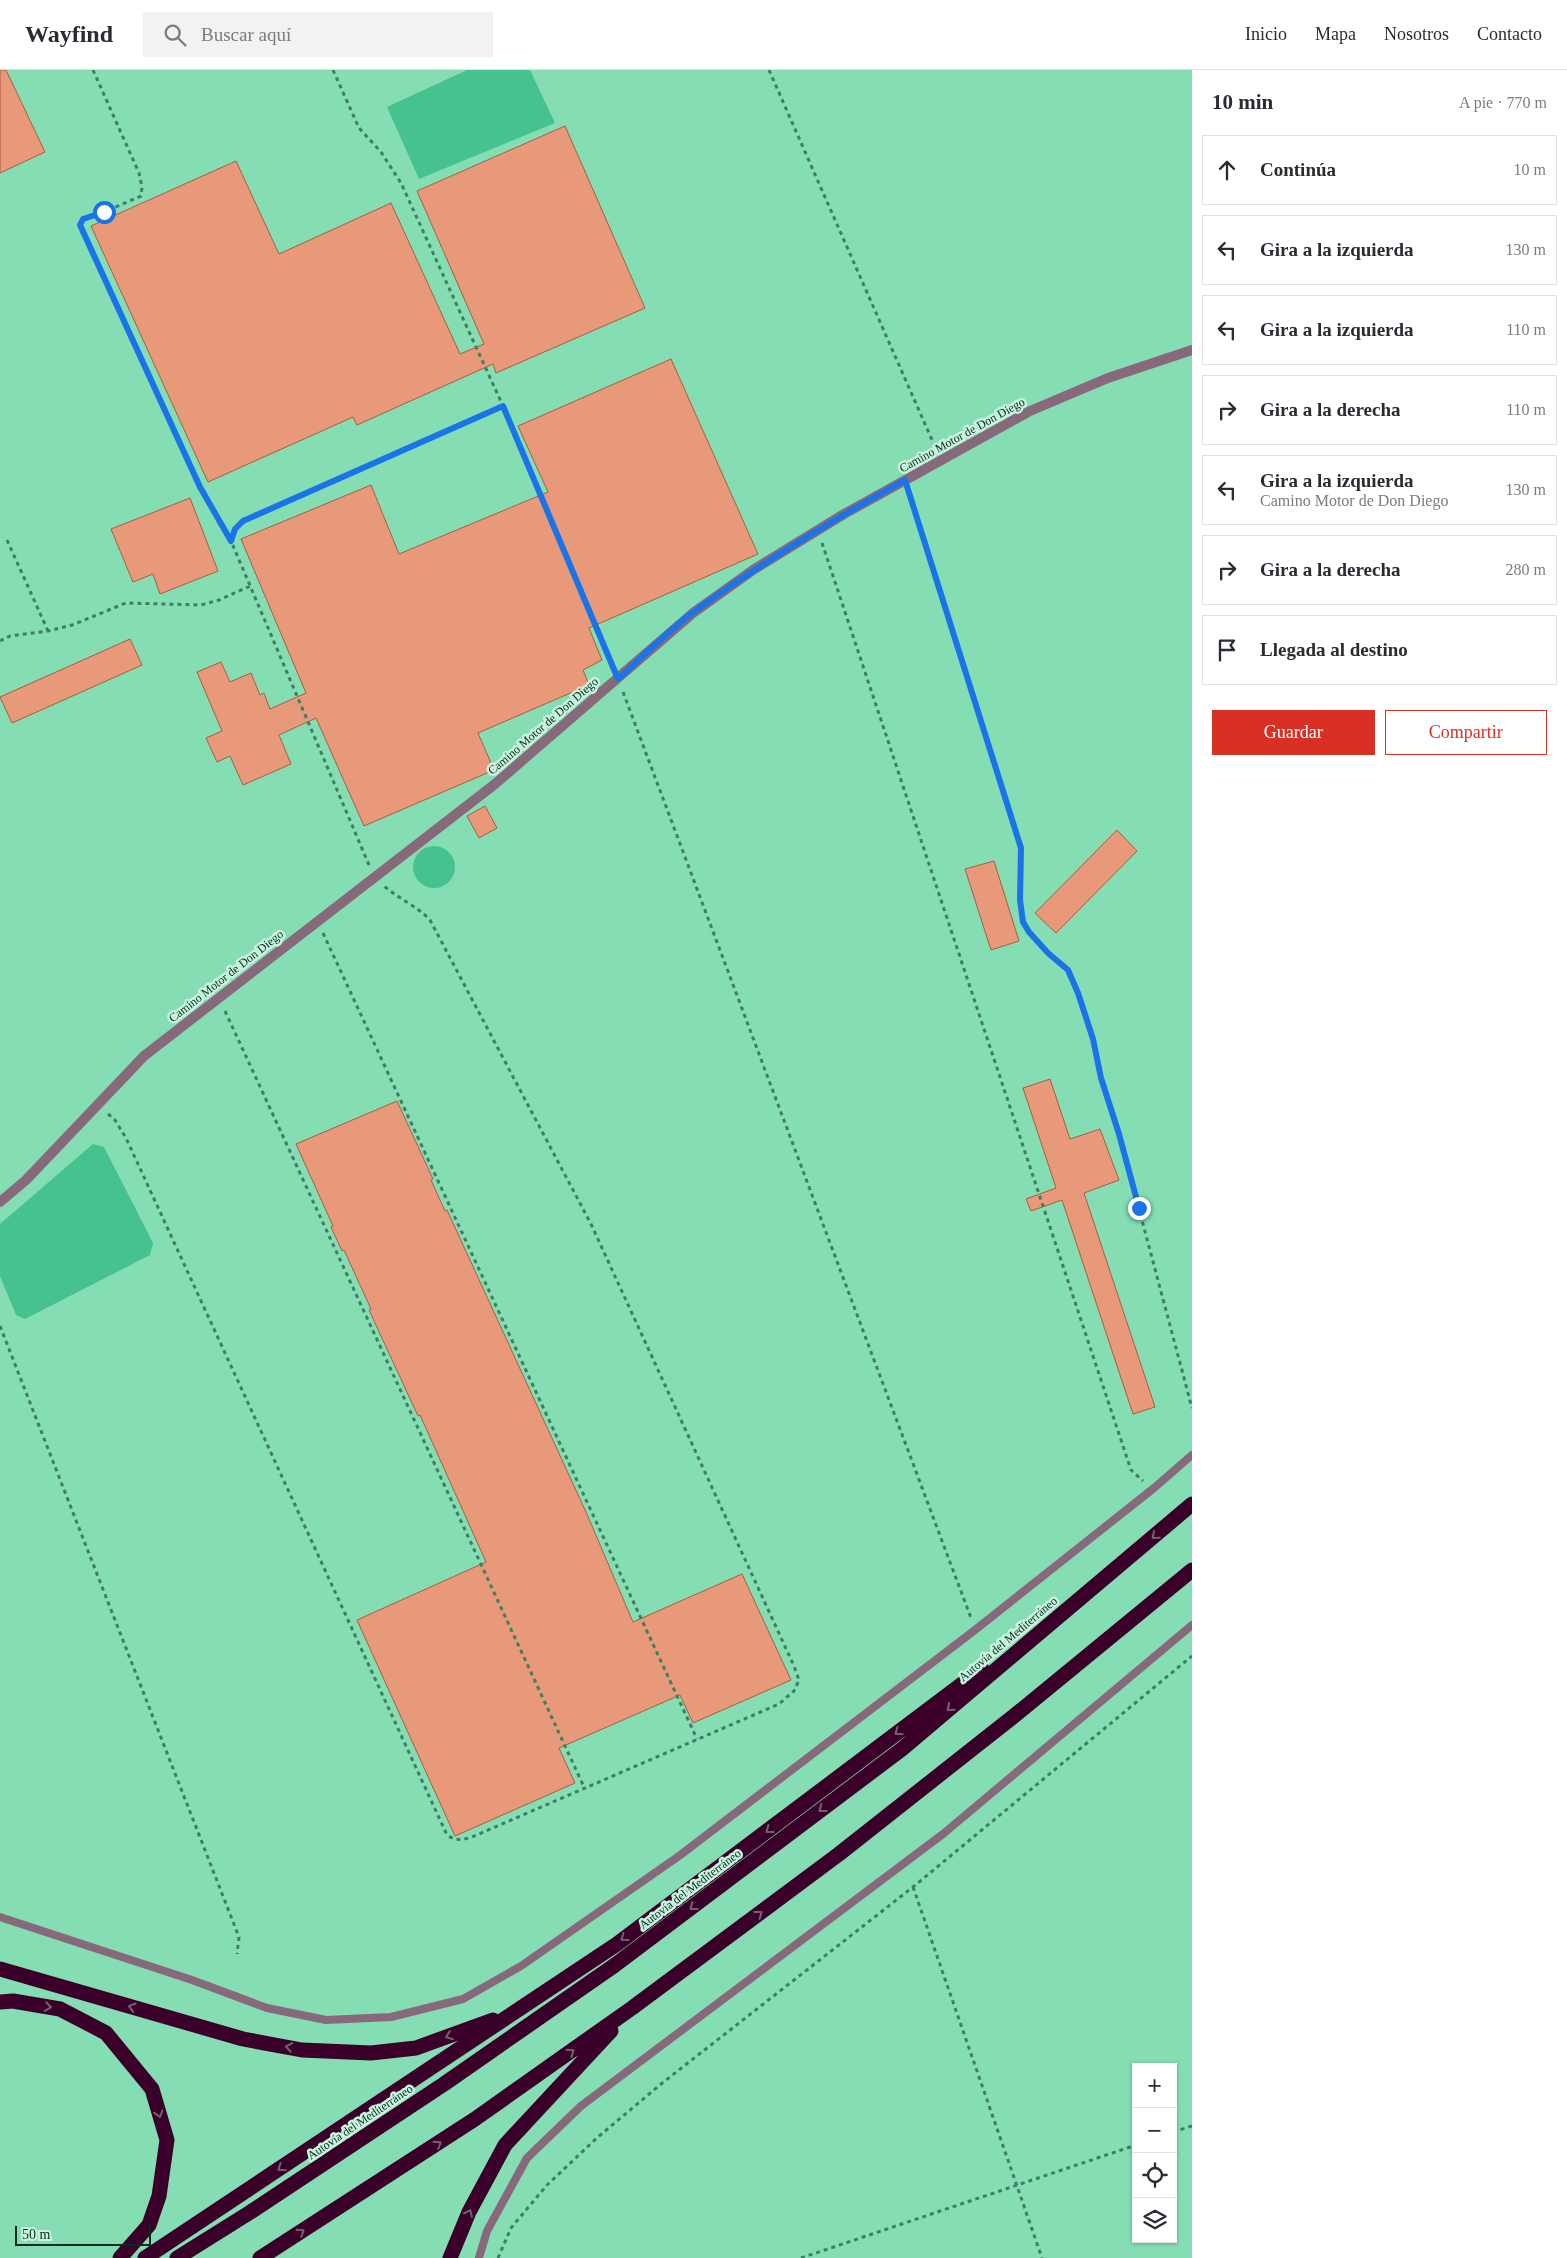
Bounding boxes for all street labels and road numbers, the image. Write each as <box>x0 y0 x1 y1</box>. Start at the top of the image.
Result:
street label: Camino Motor de Don Diego <box>897 395 1027 475</box>
street label: Camino Motor de Don Diego <box>485 674 601 778</box>
street label: Camino Motor de Don Diego <box>166 927 286 1025</box>
street label: Autovía del Mediterráneo <box>956 1594 1060 1684</box>
street label: Autovía del Mediterráneo <box>636 1846 744 1932</box>
street label: Autovía del Mediterráneo <box>305 2082 415 2162</box>

